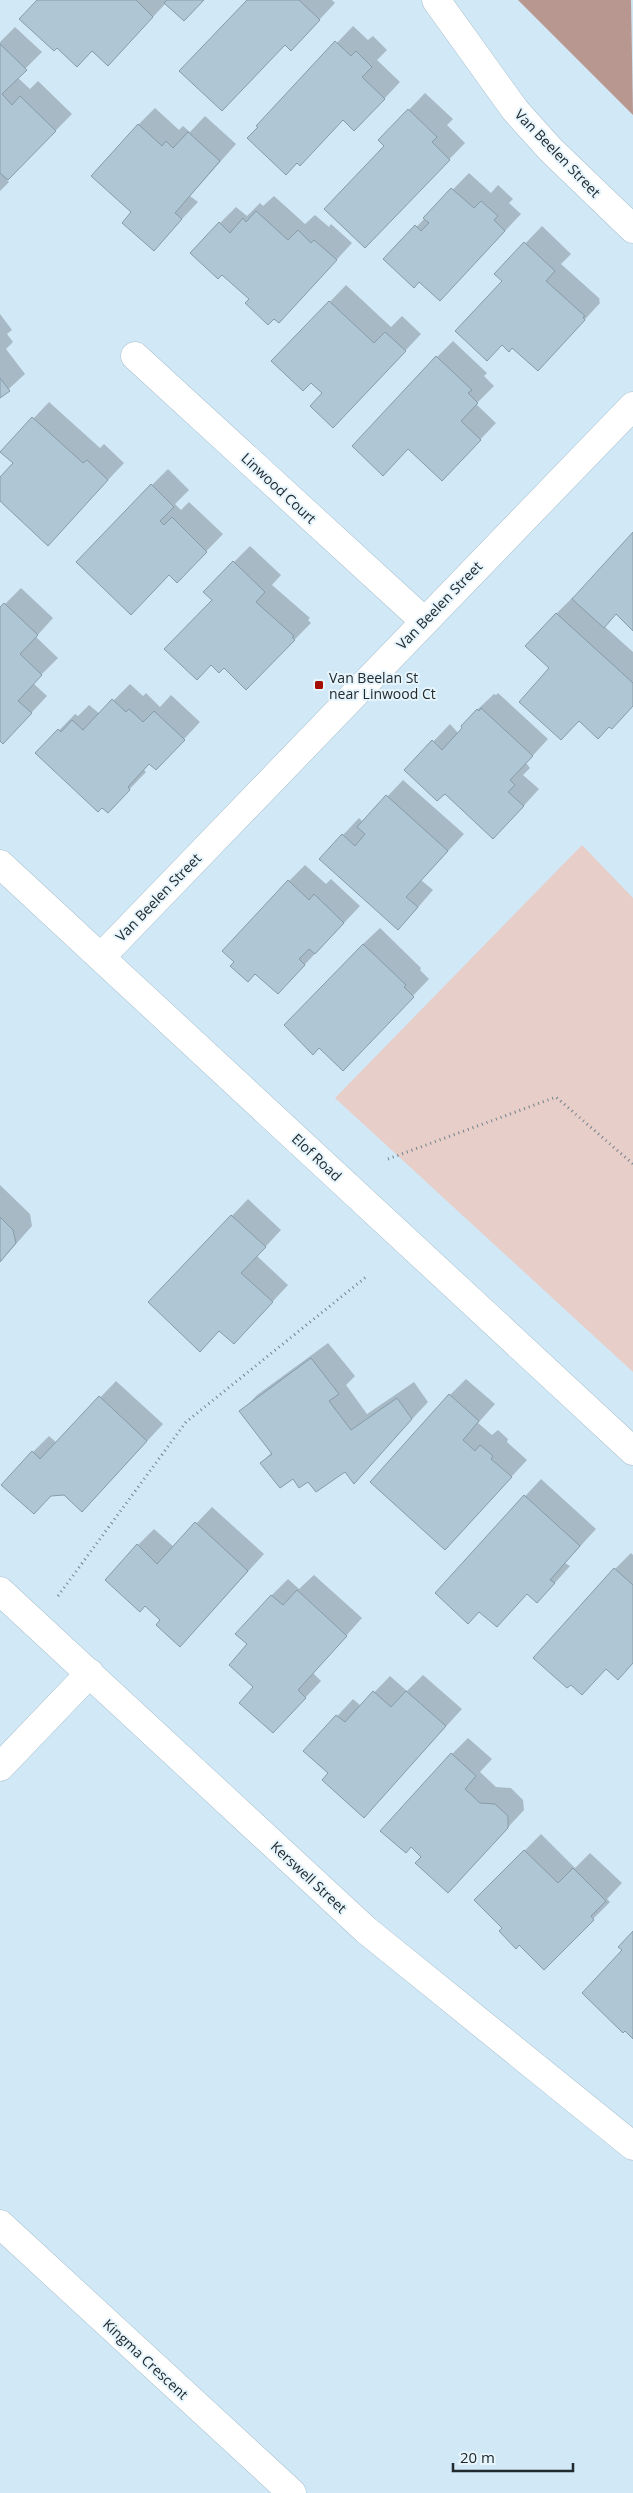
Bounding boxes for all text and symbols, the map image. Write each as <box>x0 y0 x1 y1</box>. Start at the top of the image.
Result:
street label: Van Beelen Street <box>511 105 605 201</box>
street label: Linwood Court <box>237 448 321 528</box>
street label: Van Beelen Street <box>392 557 486 653</box>
place label: Van Beelan St near Linwood Ct <box>329 668 436 703</box>
marker: Van Beelan St near Linwood Ct <box>313 679 325 691</box>
street label: Van Beelen Street <box>111 849 205 945</box>
street label: Elof Road <box>288 1129 346 1185</box>
street label: Kerswell Street <box>267 1837 351 1917</box>
street label: Kingma Crescent <box>99 2315 193 2403</box>
scale bar <box>453 2440 573 2472</box>
text: 20 m <box>460 2447 495 2467</box>

